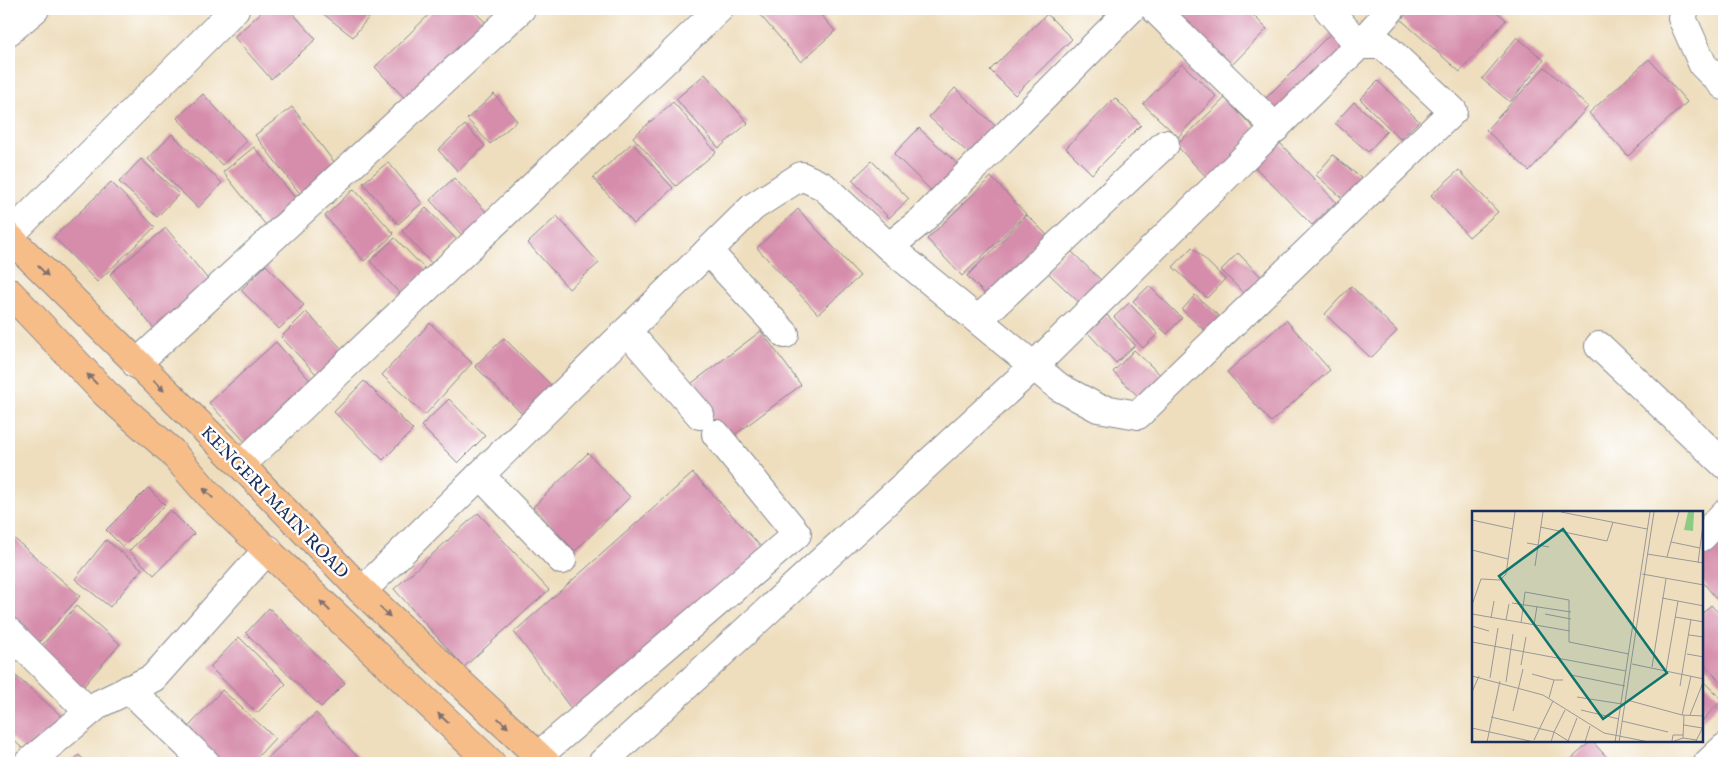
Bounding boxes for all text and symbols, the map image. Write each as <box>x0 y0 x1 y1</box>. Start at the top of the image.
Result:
one-way arrow <box>37 265 49 277</box>
one-way arrow <box>86 374 98 386</box>
one-way arrow <box>153 379 165 391</box>
street label: KENGERI MAIN ROAD <box>195 422 353 584</box>
one-way arrow <box>202 487 214 499</box>
inset map <box>1472 511 1703 742</box>
one-way arrow <box>319 600 331 612</box>
one-way arrow <box>378 606 390 618</box>
one-way arrow <box>437 712 449 724</box>
one-way arrow <box>497 717 509 729</box>

